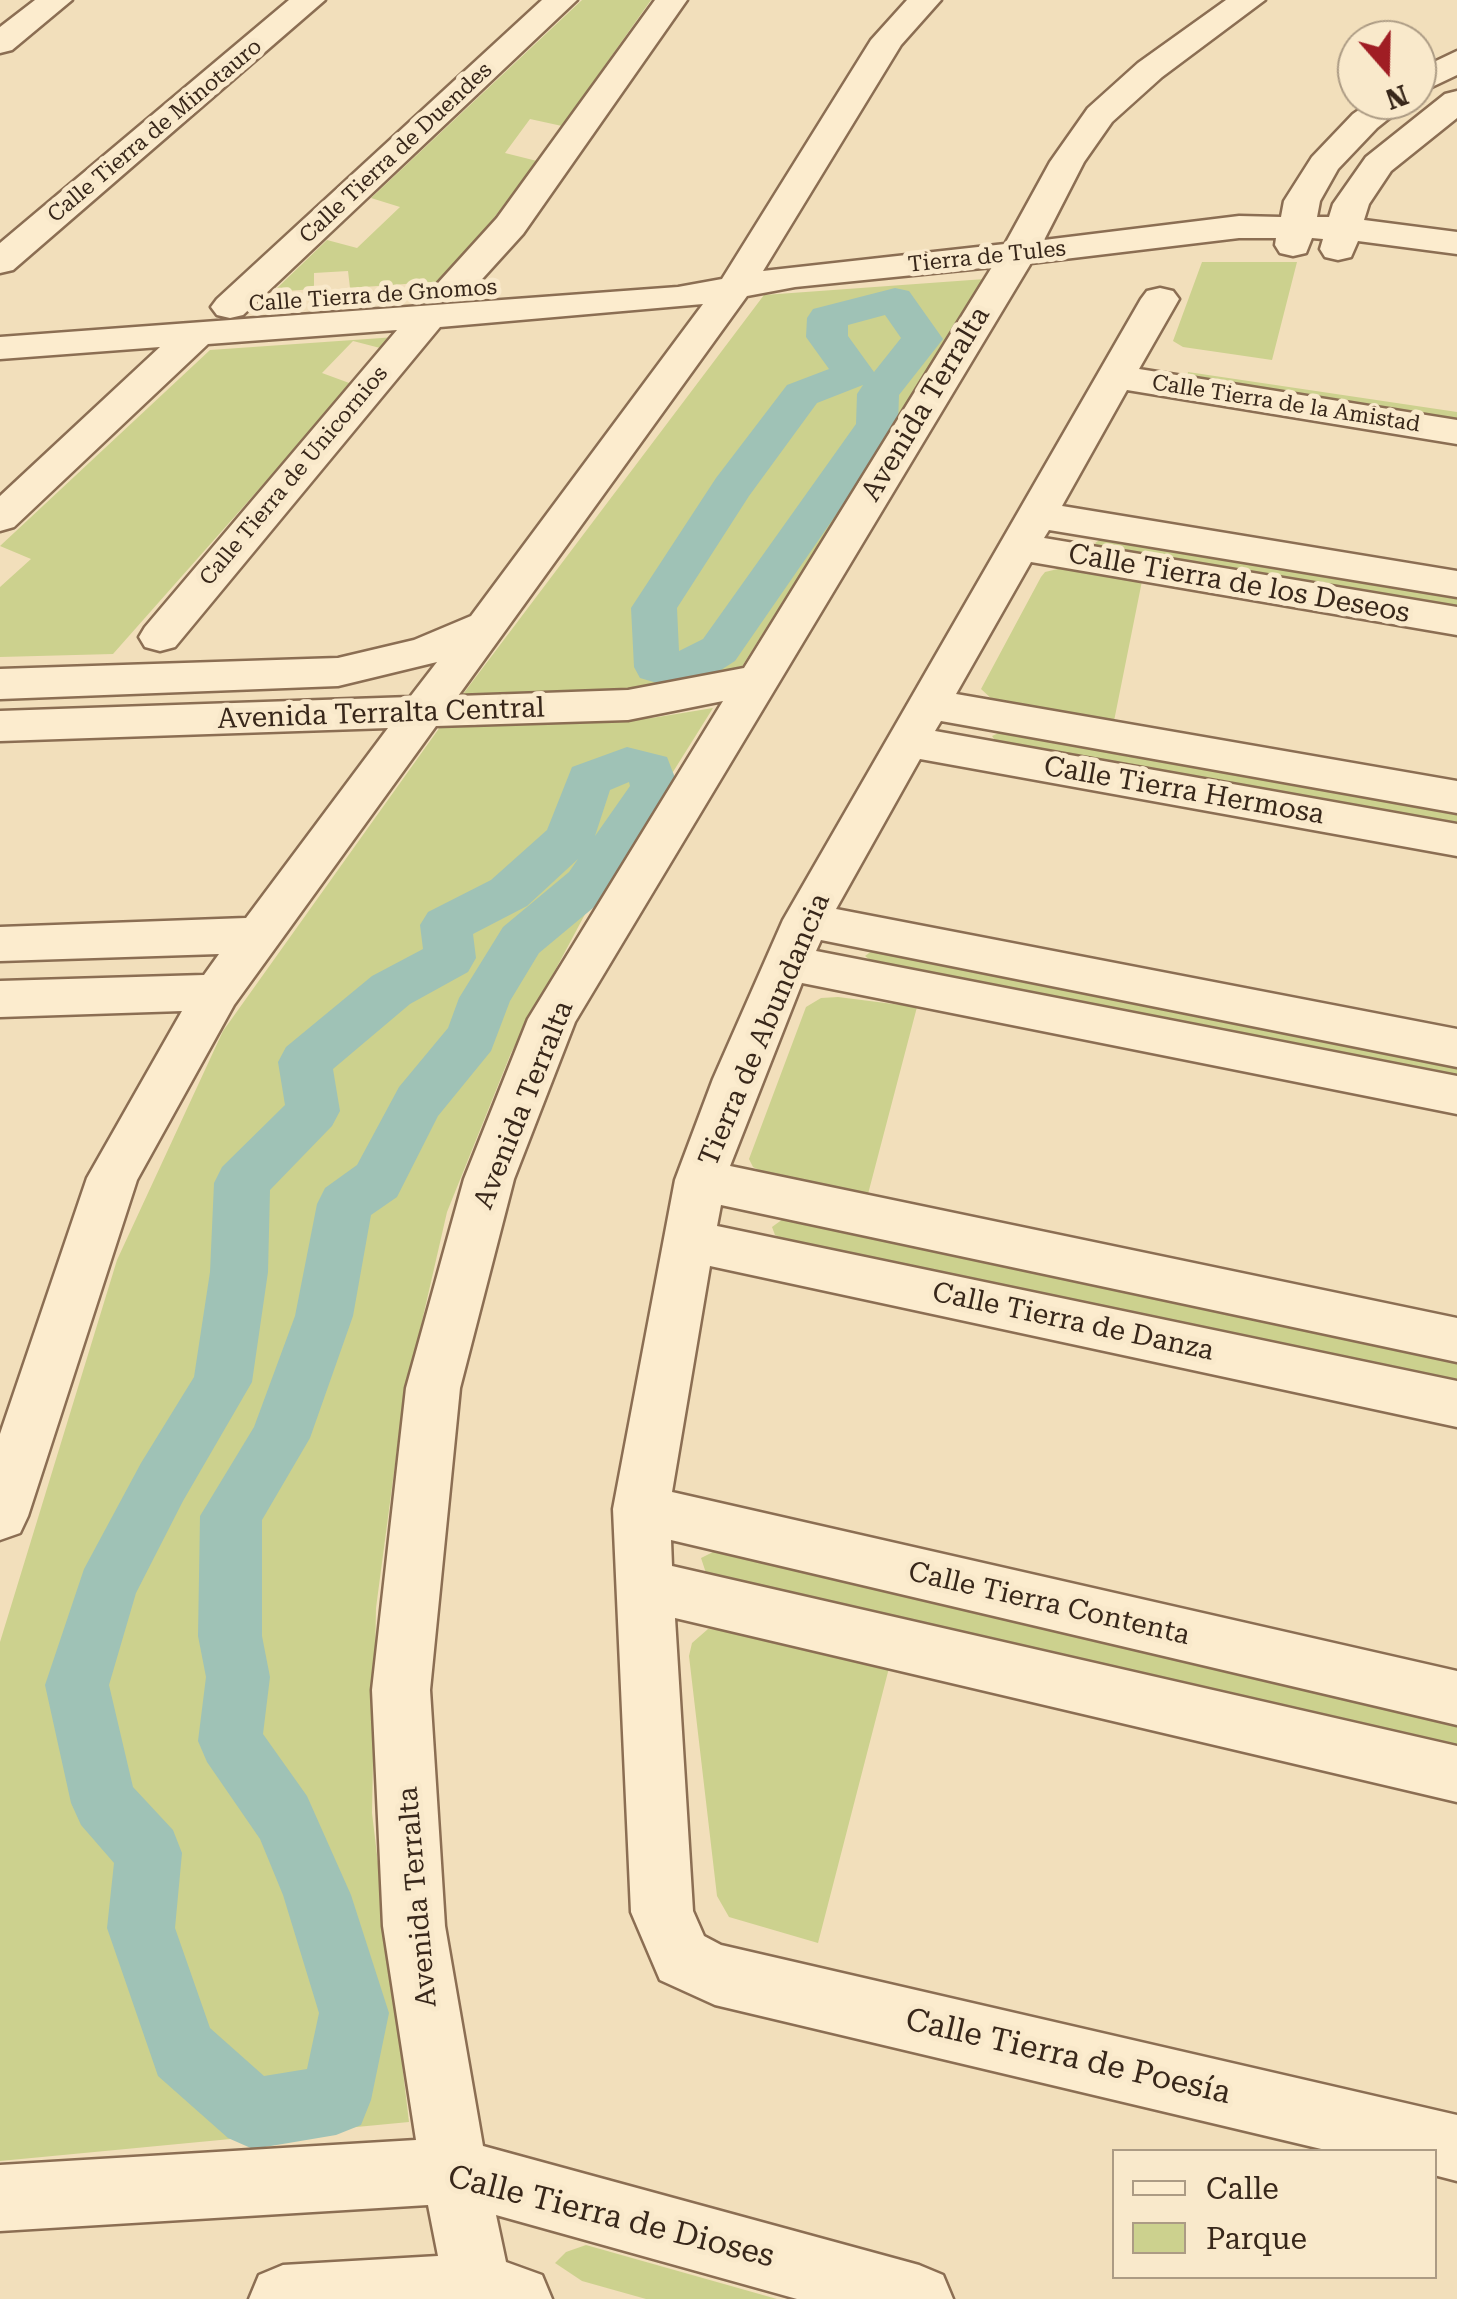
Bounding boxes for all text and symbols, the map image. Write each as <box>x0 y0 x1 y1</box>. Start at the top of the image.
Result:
north arrow <box>1337 20 1437 120</box>
street label: Calle Tierra de Minotauro <box>43 34 267 228</box>
street label: Calle Tierra de Duendes <box>294 57 498 249</box>
text: N <box>1381 78 1413 116</box>
street label: Tierra de Tules <box>907 236 1067 278</box>
street label: Calle Tierra de Gnomos <box>248 274 498 318</box>
street label: Avenida Terralta <box>855 301 997 507</box>
street label: Calle Tierra de Unicornios <box>194 361 394 591</box>
street label: Calle Tierra de la Amistad <box>1150 370 1422 438</box>
street label: Calle Tierra de los Deseos <box>1066 537 1412 631</box>
street label: Avenida Terralta Central <box>217 691 545 737</box>
street label: Calle Tierra Hermosa <box>1041 750 1327 832</box>
street label: Tierra de Abundancia <box>692 889 838 1171</box>
street label: Avenida Terralta <box>467 996 581 1214</box>
street label: Calle Tierra de Danza <box>929 1276 1217 1368</box>
street label: Calle Tierra Contenta <box>905 1555 1193 1653</box>
street label: Avenida Terralta <box>392 1785 444 2009</box>
street label: Calle Tierra de Poesía <box>902 2001 1234 2113</box>
legend <box>1112 2149 1437 2279</box>
street label: Calle Tierra de Dioses <box>444 2158 778 2276</box>
text: Calle <box>1206 2171 1279 2206</box>
text: Parque <box>1206 2221 1307 2256</box>

